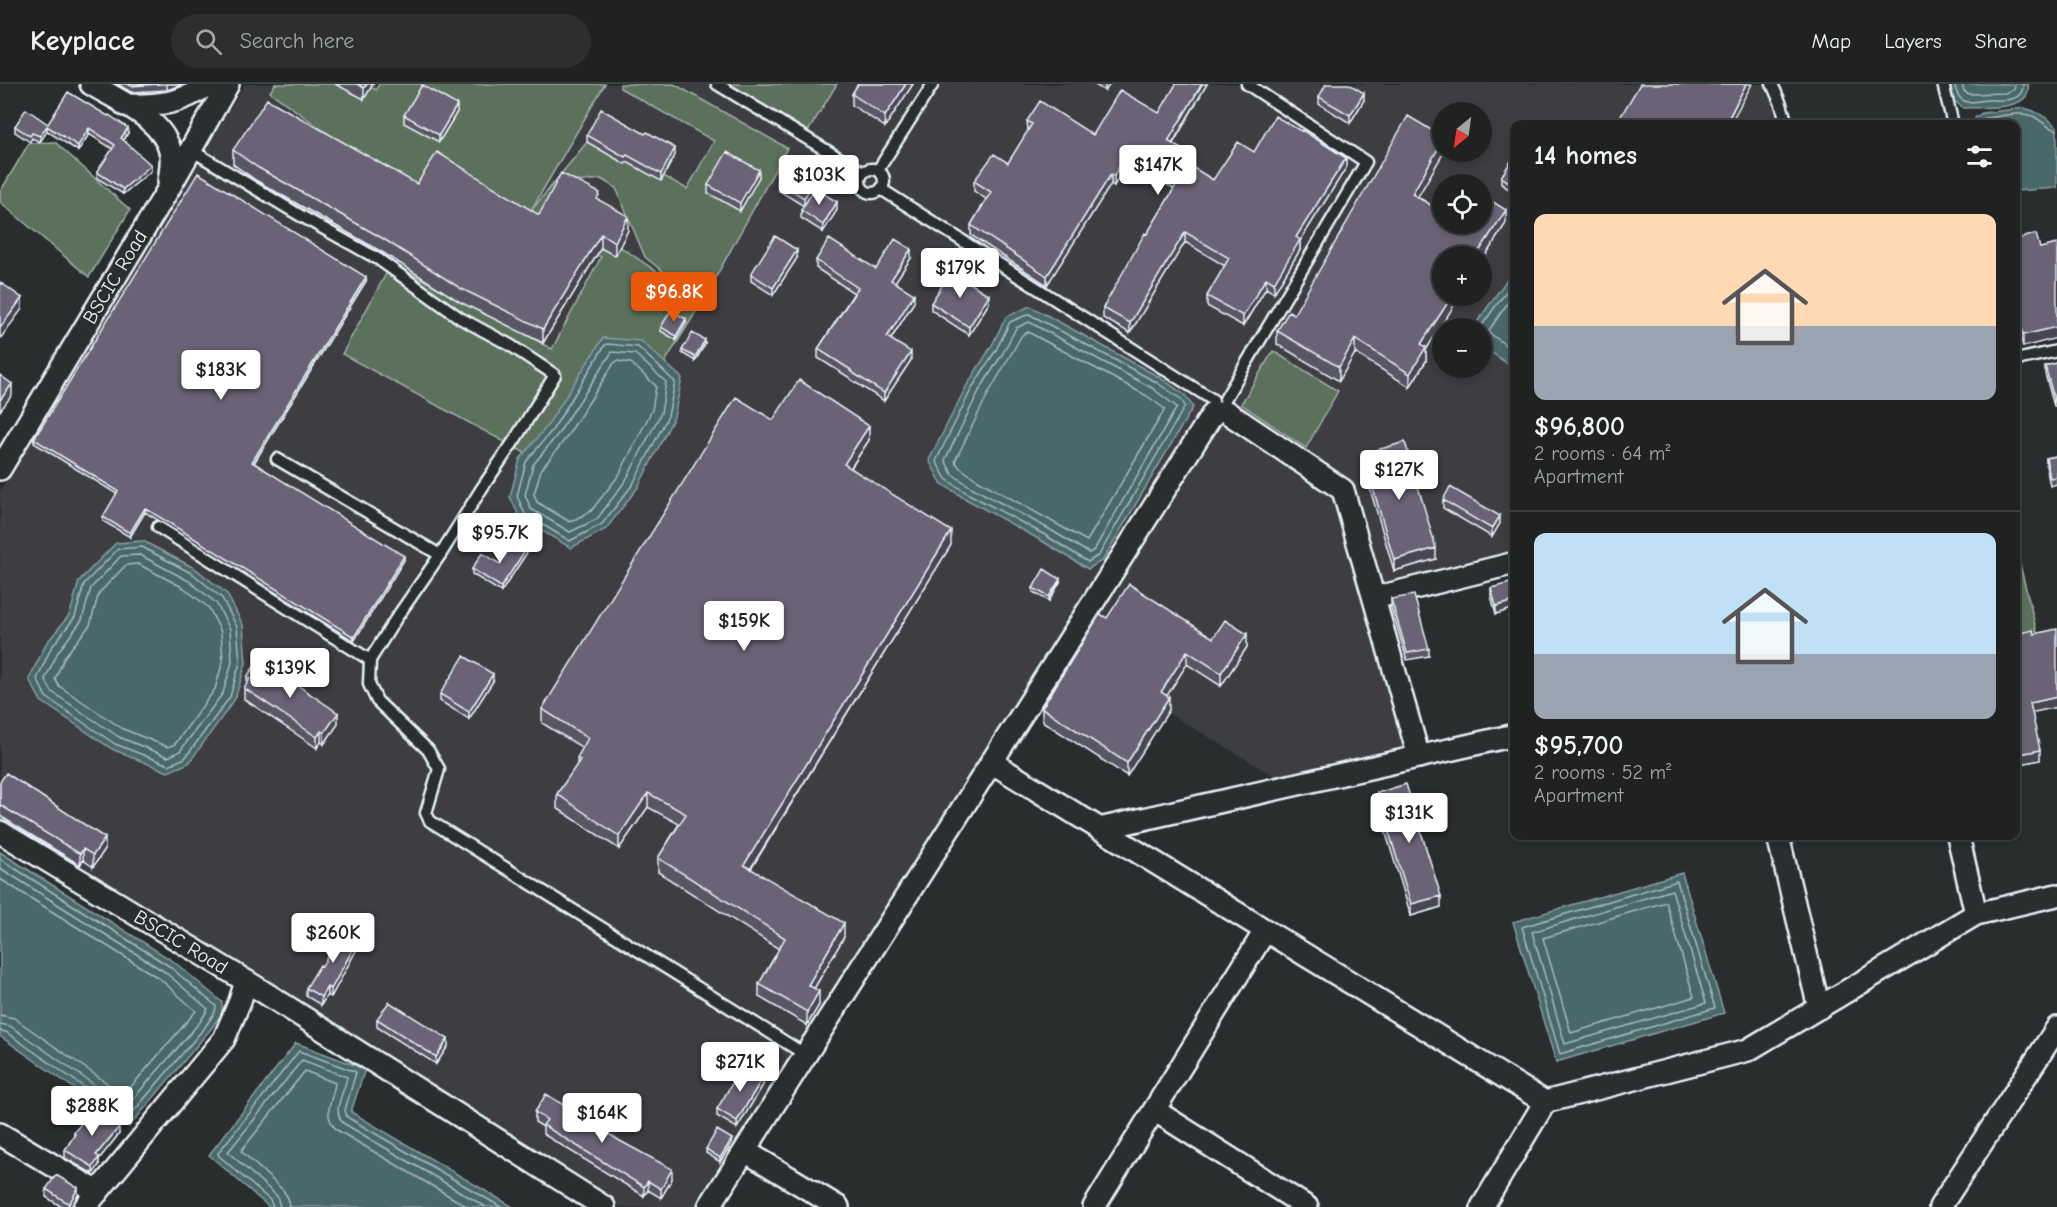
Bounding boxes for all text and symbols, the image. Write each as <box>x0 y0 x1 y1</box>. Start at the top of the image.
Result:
search box <box>171 14 591 68</box>
text: Keyplace <box>30 25 135 57</box>
icon: search <box>192 25 225 58</box>
text: Search here <box>240 28 354 54</box>
text: Map <box>1812 29 1851 53</box>
text: Layers <box>1884 29 1942 53</box>
text: Share <box>1975 29 2027 53</box>
north arrow <box>1432 102 1492 162</box>
map controls <box>1432 102 1492 378</box>
icon: filters <box>1963 140 1996 173</box>
text: 14 homes <box>1534 141 1637 171</box>
pin: $147K <box>1116 145 1200 196</box>
text: $147K <box>1133 153 1183 176</box>
pin: $103K <box>777 155 861 206</box>
text: $103K <box>793 163 845 186</box>
button: locate <box>1432 174 1492 234</box>
street label: BSCIC Road <box>78 226 152 328</box>
button: + <box>1432 246 1492 306</box>
pin: $179K <box>918 248 1002 299</box>
icon: home <box>1711 253 1819 361</box>
text: $179K <box>935 256 985 279</box>
pin: $96.8K <box>625 272 723 323</box>
text: $96.8K <box>645 280 703 303</box>
button: − <box>1432 318 1492 378</box>
pin: $183K <box>179 350 263 401</box>
text: $183K <box>195 358 247 381</box>
text: $96,800 <box>1534 412 1625 442</box>
text: 2 rooms · 64 m² <box>1534 442 1670 465</box>
pin: $127K <box>1357 450 1441 501</box>
text: $127K <box>1374 458 1424 481</box>
text: Apartment <box>1534 465 1624 488</box>
pin: $95.7K <box>451 513 549 564</box>
text: $95.7K <box>472 521 529 544</box>
icon: home <box>1711 572 1819 680</box>
pin: $159K <box>702 601 786 652</box>
text: $159K <box>718 609 770 632</box>
pin: $139K <box>248 648 332 699</box>
text: $139K <box>264 656 316 679</box>
text: $95,700 <box>1534 731 1623 761</box>
text: 2 rooms · 52 m² <box>1534 761 1671 784</box>
text: Apartment <box>1534 784 1624 807</box>
pin: $131K <box>1367 793 1451 844</box>
text: $131K <box>1385 801 1433 824</box>
street label: BSCIC Road <box>130 905 232 979</box>
pin: $260K <box>291 913 375 964</box>
text: $260K <box>305 921 361 944</box>
pin: $271K <box>698 1042 782 1093</box>
text: $271K <box>715 1050 765 1073</box>
pin: $288K <box>50 1086 134 1137</box>
pin: $164K <box>560 1093 644 1144</box>
text: $288K <box>65 1094 119 1117</box>
text: $164K <box>577 1101 628 1124</box>

